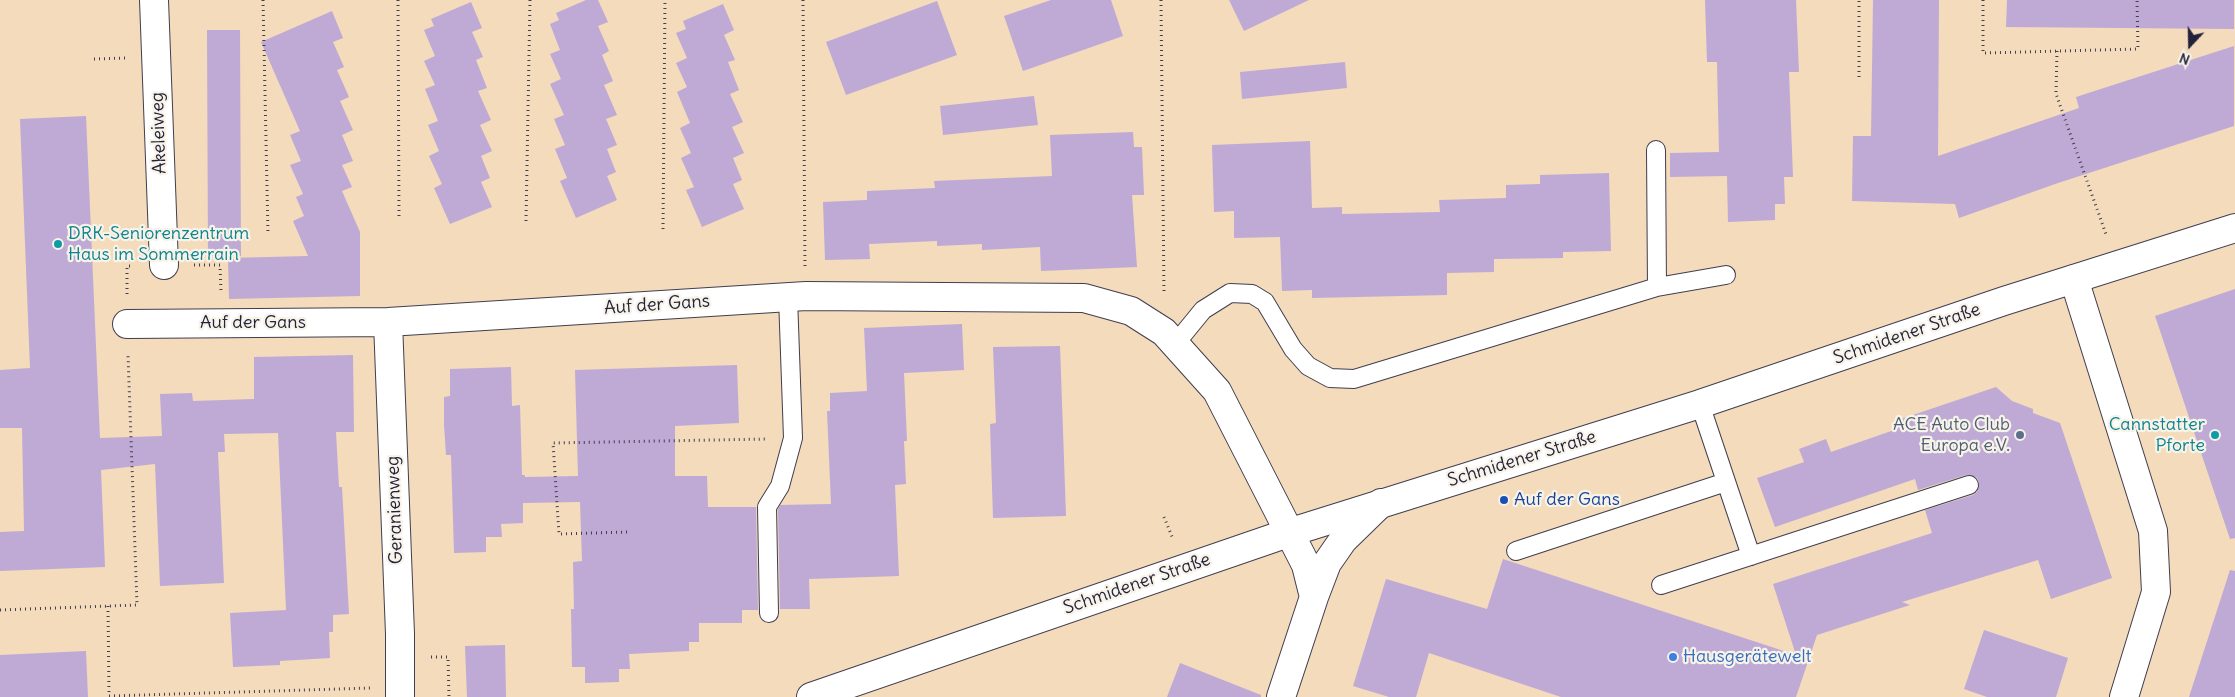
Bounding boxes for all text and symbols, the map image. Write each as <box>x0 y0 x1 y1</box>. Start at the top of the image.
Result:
north arrow <box>2165 20 2215 70</box>
text: N <box>2177 49 2192 69</box>
street label: Akeleiweg <box>147 92 171 174</box>
place label: DRK-Seniorenzentrum Haus im Sommerrain <box>68 223 249 266</box>
marker: DRK-Seniorenzentrum Haus im Sommerrain <box>52 238 64 250</box>
street label: Auf der Gans <box>603 291 711 319</box>
street label: Schmidener Straße <box>1831 299 1983 369</box>
street label: Auf der Gans <box>200 312 306 334</box>
place label: ACE Auto Club Europa e.V. <box>1893 414 2010 456</box>
place label: Cannstatter Pforte <box>2109 414 2205 456</box>
street label: Schmidener Straße <box>1445 426 1599 492</box>
marker: ACE Auto Club Europa e.V. <box>2014 429 2026 441</box>
marker: Cannstatter Pforte <box>2209 429 2221 441</box>
street label: Geranienweg <box>382 455 408 565</box>
place label: Auf der Gans <box>1514 489 1620 511</box>
marker: Auf der Gans <box>1498 494 1510 506</box>
street label: Schmidener Straße <box>1061 549 1213 619</box>
place label: Hausgerätewelt <box>1683 646 1812 668</box>
marker: Hausgerätewelt <box>1667 651 1679 663</box>

